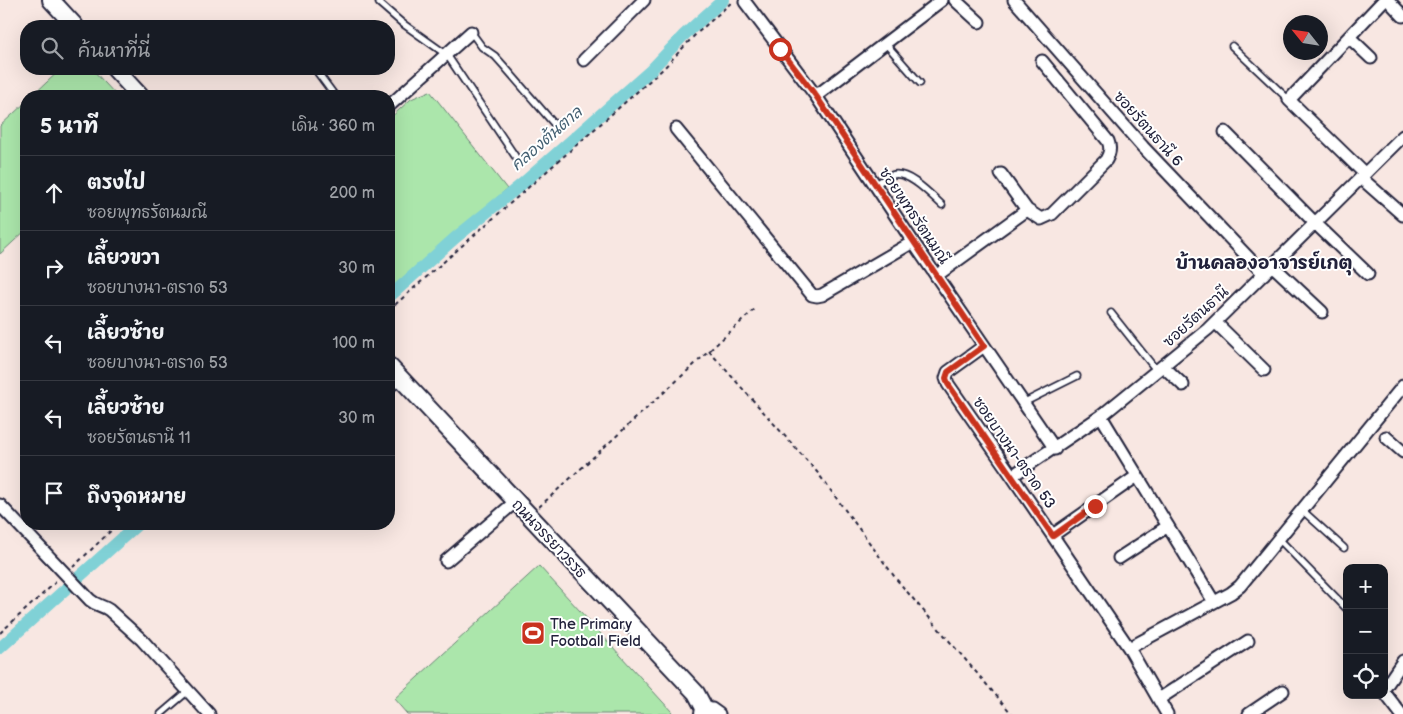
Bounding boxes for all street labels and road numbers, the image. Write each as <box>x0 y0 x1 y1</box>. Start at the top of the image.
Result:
street label: ซอยรัตนธานี 6 <box>1109 87 1187 171</box>
street label: ซอยพุทธรัตนมณี <box>874 164 954 269</box>
street label: ซอยรัตนธานี <box>1159 283 1233 351</box>
street label: ซอยบางนา-ตราด 53 <box>968 393 1060 513</box>
street label: ถนนจรรยาวรรธ <box>507 495 591 583</box>

